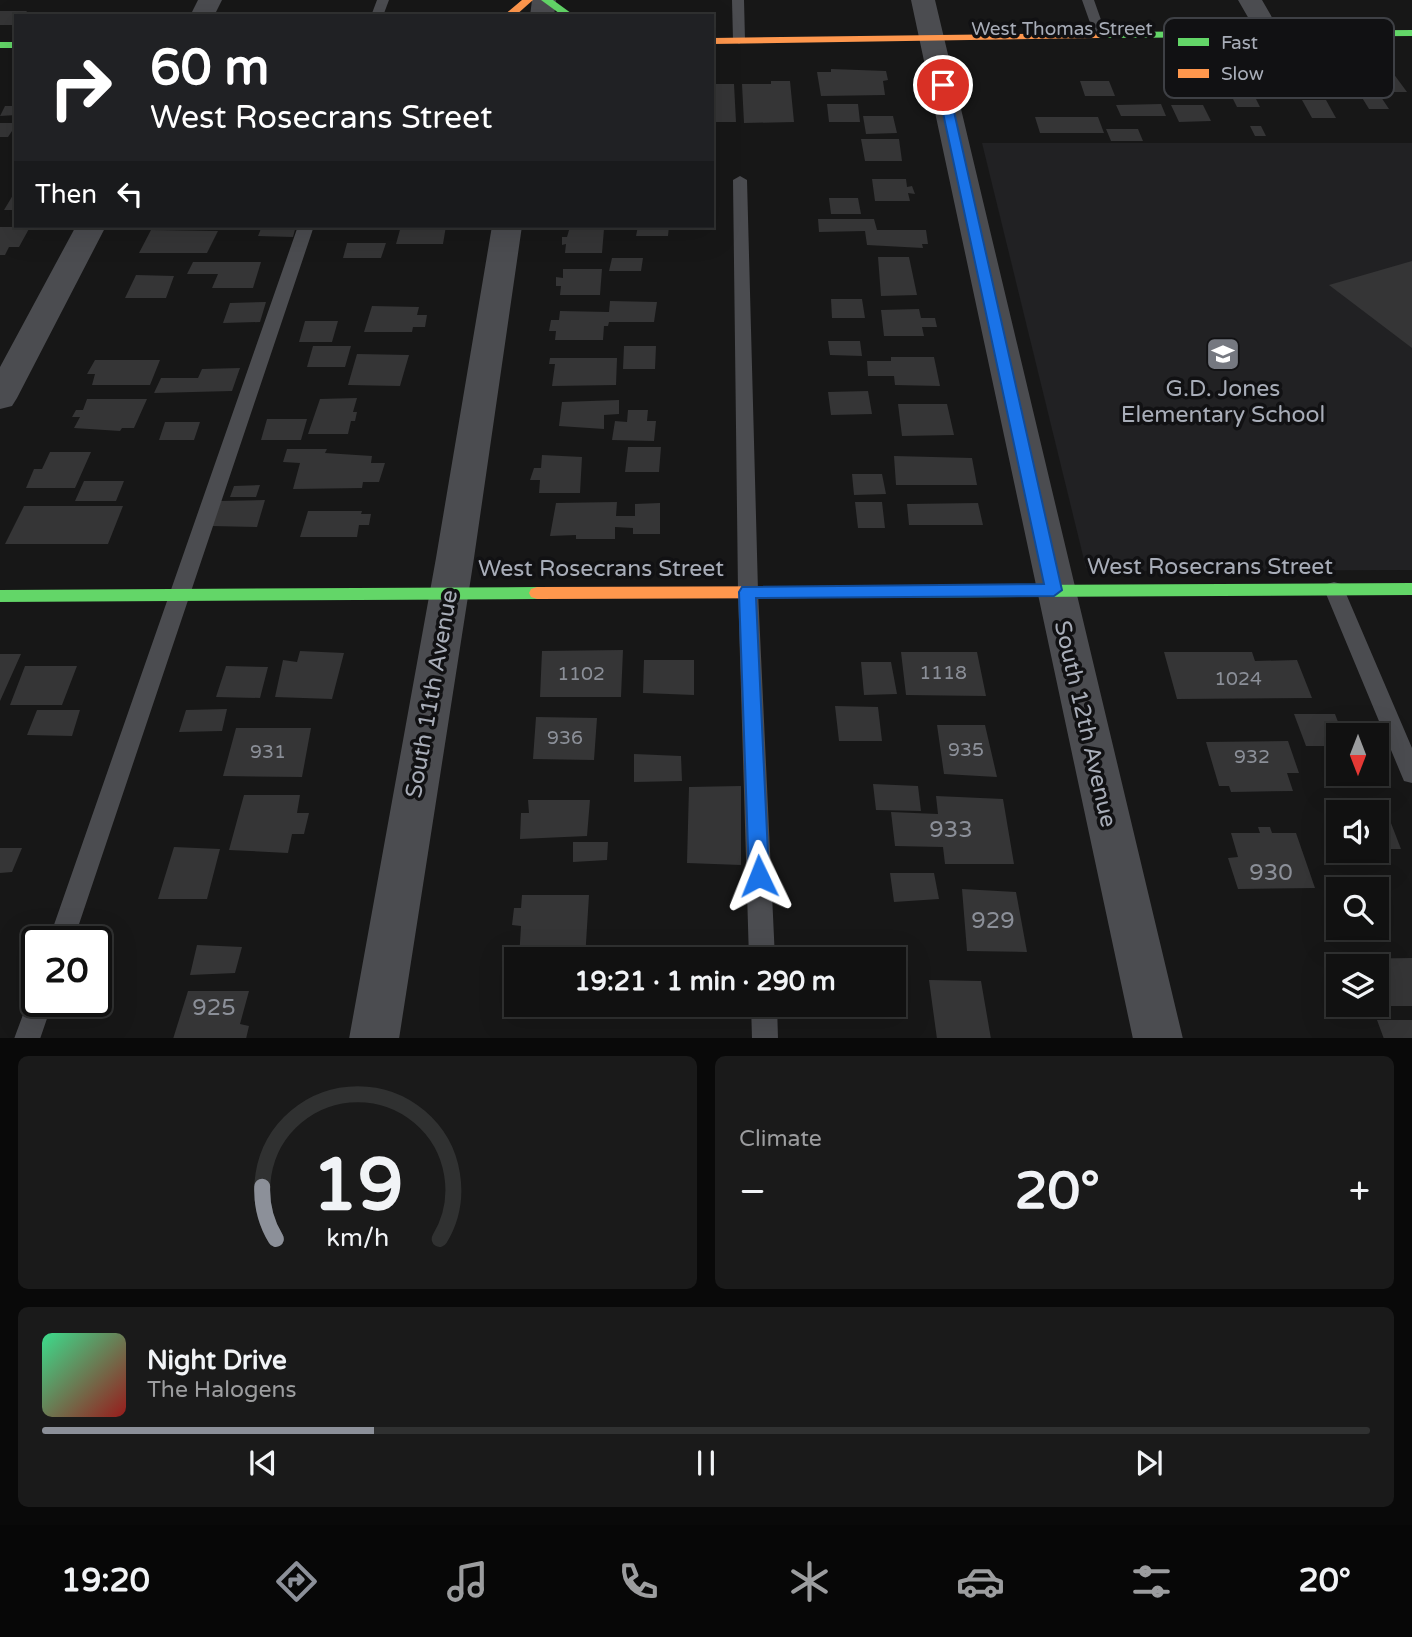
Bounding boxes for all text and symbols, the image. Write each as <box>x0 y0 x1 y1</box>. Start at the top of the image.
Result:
street label: West Thomas Street <box>971 18 1153 40</box>
legend <box>1164 18 1394 98</box>
text: Fast <box>1221 32 1258 54</box>
text: 60 m <box>150 39 269 98</box>
icon: right <box>35 42 126 133</box>
pin <box>913 55 973 115</box>
text: Slow <box>1221 63 1264 85</box>
icon: arrive <box>924 66 962 104</box>
text: West Rosecrans Street <box>150 99 492 137</box>
icon: left <box>111 175 149 213</box>
text: Then <box>35 179 97 210</box>
school or university icon: G.D. Jones Elementary School <box>1204 335 1242 373</box>
place label: G.D. Jones Elementary School <box>1121 375 1325 429</box>
street label: West Rosecrans Street <box>1087 553 1333 581</box>
street label: West Rosecrans Street <box>478 555 724 583</box>
street label: South 11th Avenue <box>400 588 464 800</box>
street label: South 12th Avenue <box>1048 618 1122 830</box>
house number: 1118 <box>919 662 967 684</box>
house number: 1102 <box>557 663 605 685</box>
house number: 1024 <box>1214 668 1262 690</box>
north arrow <box>1326 723 1390 786</box>
map controls <box>1326 723 1389 1017</box>
house number: 936 <box>547 727 583 749</box>
house number: 935 <box>948 739 984 761</box>
house number: 931 <box>250 741 286 763</box>
house number: 932 <box>1234 746 1270 768</box>
button: sound <box>1326 800 1389 863</box>
house number: 933 <box>929 816 973 844</box>
position arrow <box>722 839 796 913</box>
house number: 930 <box>1249 859 1293 887</box>
button: search <box>1326 877 1389 940</box>
house number: 929 <box>971 907 1015 935</box>
speed limit sign: 20 <box>21 926 112 1017</box>
button: layers <box>1326 954 1389 1017</box>
text: 19:21 · 1 min · 290 m <box>574 966 836 997</box>
house number: 925 <box>192 994 236 1022</box>
text: Climate <box>739 1125 822 1153</box>
text: 19 <box>312 1142 403 1230</box>
text: 20° <box>1015 1160 1100 1223</box>
text: − <box>739 1169 766 1215</box>
text: + <box>1349 1169 1370 1215</box>
text: km/h <box>326 1222 389 1252</box>
text: Night Drive <box>147 1345 287 1376</box>
text: The Halogens <box>147 1376 296 1404</box>
icon: previous <box>244 1444 282 1482</box>
icon: pause <box>687 1444 725 1482</box>
icon: next <box>1130 1444 1168 1482</box>
icon: directions <box>272 1557 321 1606</box>
icon: music <box>443 1557 492 1606</box>
icon: phone <box>614 1557 663 1606</box>
icon: climate <box>785 1557 834 1606</box>
icon: car <box>956 1557 1005 1606</box>
icon: filters <box>1127 1557 1176 1606</box>
text: 19:20 <box>61 1562 150 1600</box>
text: 20° <box>1299 1562 1351 1600</box>

